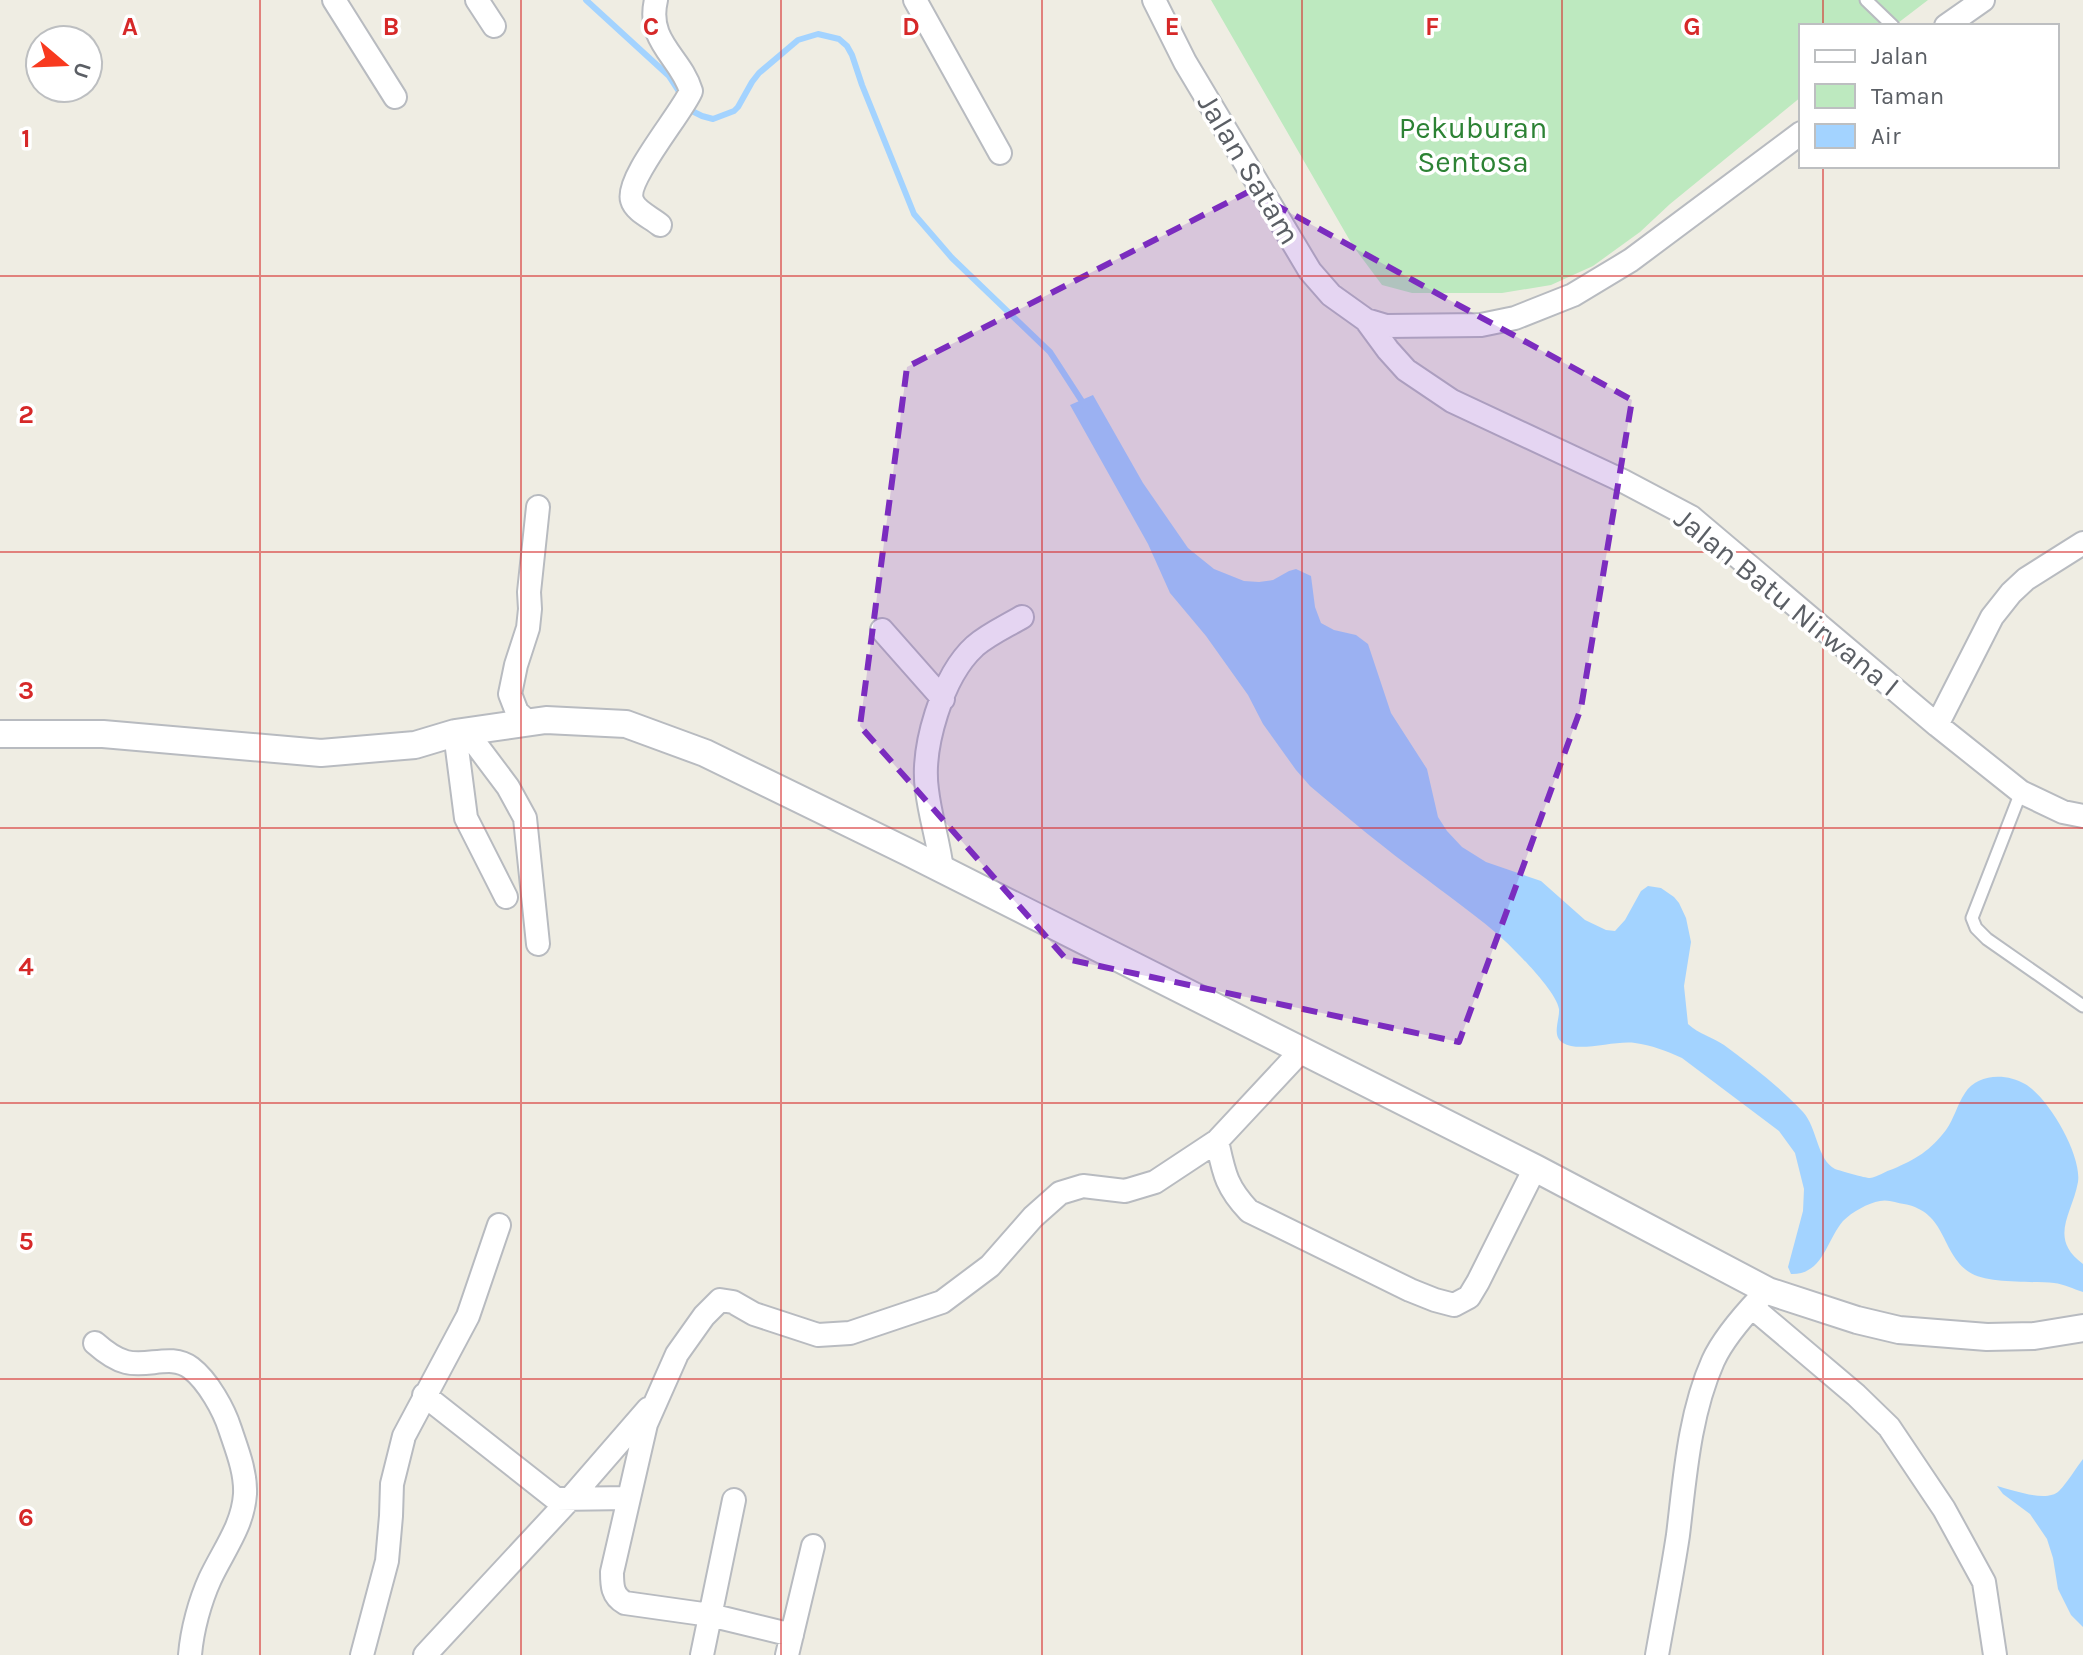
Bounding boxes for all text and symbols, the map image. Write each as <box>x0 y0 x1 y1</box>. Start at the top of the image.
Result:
text: A <box>122 11 138 42</box>
text: B <box>383 11 399 42</box>
text: C <box>643 11 659 42</box>
text: D <box>902 11 920 42</box>
text: E <box>1164 11 1180 42</box>
text: F <box>1425 11 1439 42</box>
text: G <box>1683 11 1701 42</box>
north arrow <box>24 24 104 104</box>
legend <box>1799 24 2059 168</box>
text: Jalan <box>1871 42 1928 70</box>
text: U <box>67 59 97 82</box>
text: Taman <box>1871 82 1944 110</box>
street label: Jalan Satam <box>1190 87 1308 251</box>
park label: Pekuburan Sentosa <box>1399 110 1547 180</box>
text: Air <box>1871 122 1901 150</box>
text: 1 <box>21 123 31 154</box>
text: 2 <box>18 399 34 430</box>
street label: Jalan Batu Nirwana I <box>1667 500 1907 704</box>
text: 3 <box>18 675 34 706</box>
text: 4 <box>18 951 34 982</box>
text: 5 <box>18 1226 34 1257</box>
text: 6 <box>18 1502 34 1533</box>

